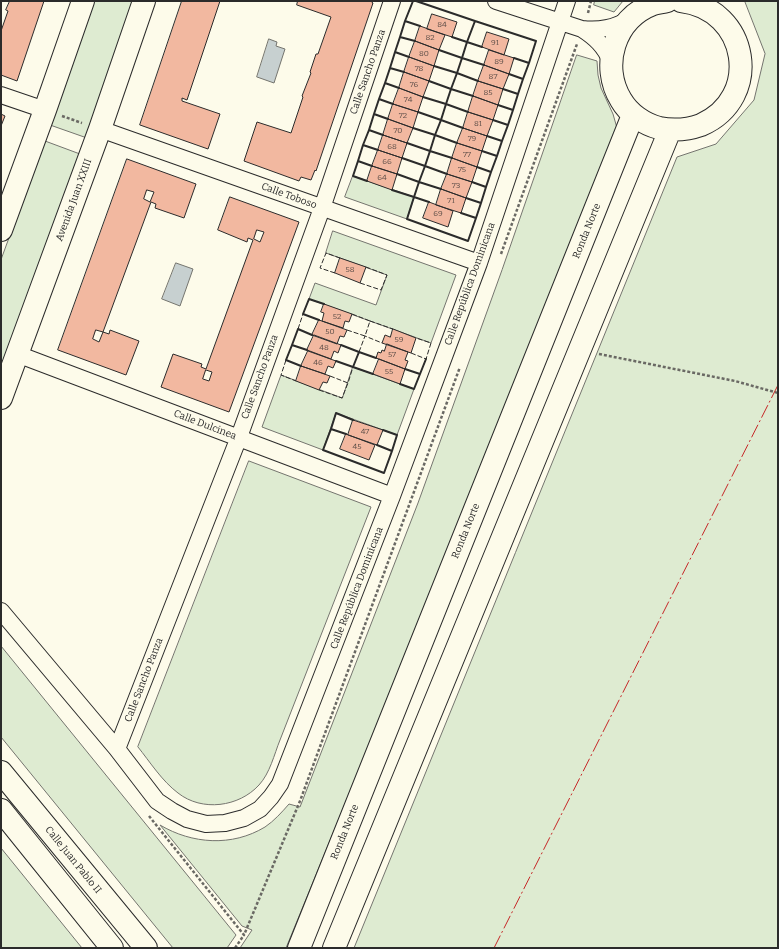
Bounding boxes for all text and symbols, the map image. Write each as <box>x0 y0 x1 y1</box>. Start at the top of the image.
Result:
house number: 84 <box>437 20 447 30</box>
street label: Calle Sancho Panza <box>348 28 388 116</box>
house number: 82 <box>425 33 435 43</box>
house number: 91 <box>491 38 499 48</box>
house number: 80 <box>419 49 429 59</box>
house number: 89 <box>494 57 504 67</box>
house number: 78 <box>415 64 423 74</box>
house number: 87 <box>489 72 497 82</box>
house number: 76 <box>410 80 418 90</box>
house number: 85 <box>483 88 493 98</box>
house number: 74 <box>404 95 412 105</box>
house number: 72 <box>399 111 407 121</box>
house number: 81 <box>474 119 482 129</box>
house number: 70 <box>394 126 402 136</box>
house number: 79 <box>468 134 476 144</box>
house number: 68 <box>387 142 397 152</box>
house number: 77 <box>463 150 471 160</box>
street label: Avenida Juan XXIII <box>53 157 95 243</box>
house number: 66 <box>382 157 392 167</box>
house number: 75 <box>458 165 466 175</box>
house number: 64 <box>377 173 387 183</box>
street label: Calle Toboso <box>260 180 318 212</box>
house number: 73 <box>452 181 460 191</box>
house number: 71 <box>447 196 455 206</box>
street label: Ronda Norte <box>570 202 604 260</box>
house number: 69 <box>433 209 443 219</box>
street label: Calle República Dominicana <box>442 221 498 347</box>
house number: 58 <box>345 265 355 275</box>
house number: 52 <box>333 312 341 322</box>
house number: 50 <box>325 327 335 337</box>
street label: Calle Sancho Panza <box>239 333 281 421</box>
house number: 59 <box>395 335 403 345</box>
house number: 48 <box>319 343 329 353</box>
house number: 57 <box>388 350 396 360</box>
house number: 46 <box>313 358 323 368</box>
house number: 55 <box>385 367 393 377</box>
street label: Calle Dulcinea <box>172 408 238 442</box>
house number: 47 <box>361 427 369 437</box>
house number: 45 <box>353 442 361 452</box>
street label: Ronda Norte <box>449 502 483 560</box>
street label: Calle República Dominicana <box>328 525 386 651</box>
street label: Calle Sancho Panza <box>122 636 166 724</box>
street label: Ronda Norte <box>328 803 362 861</box>
street label: Calle Juan Pablo II <box>42 824 104 896</box>

